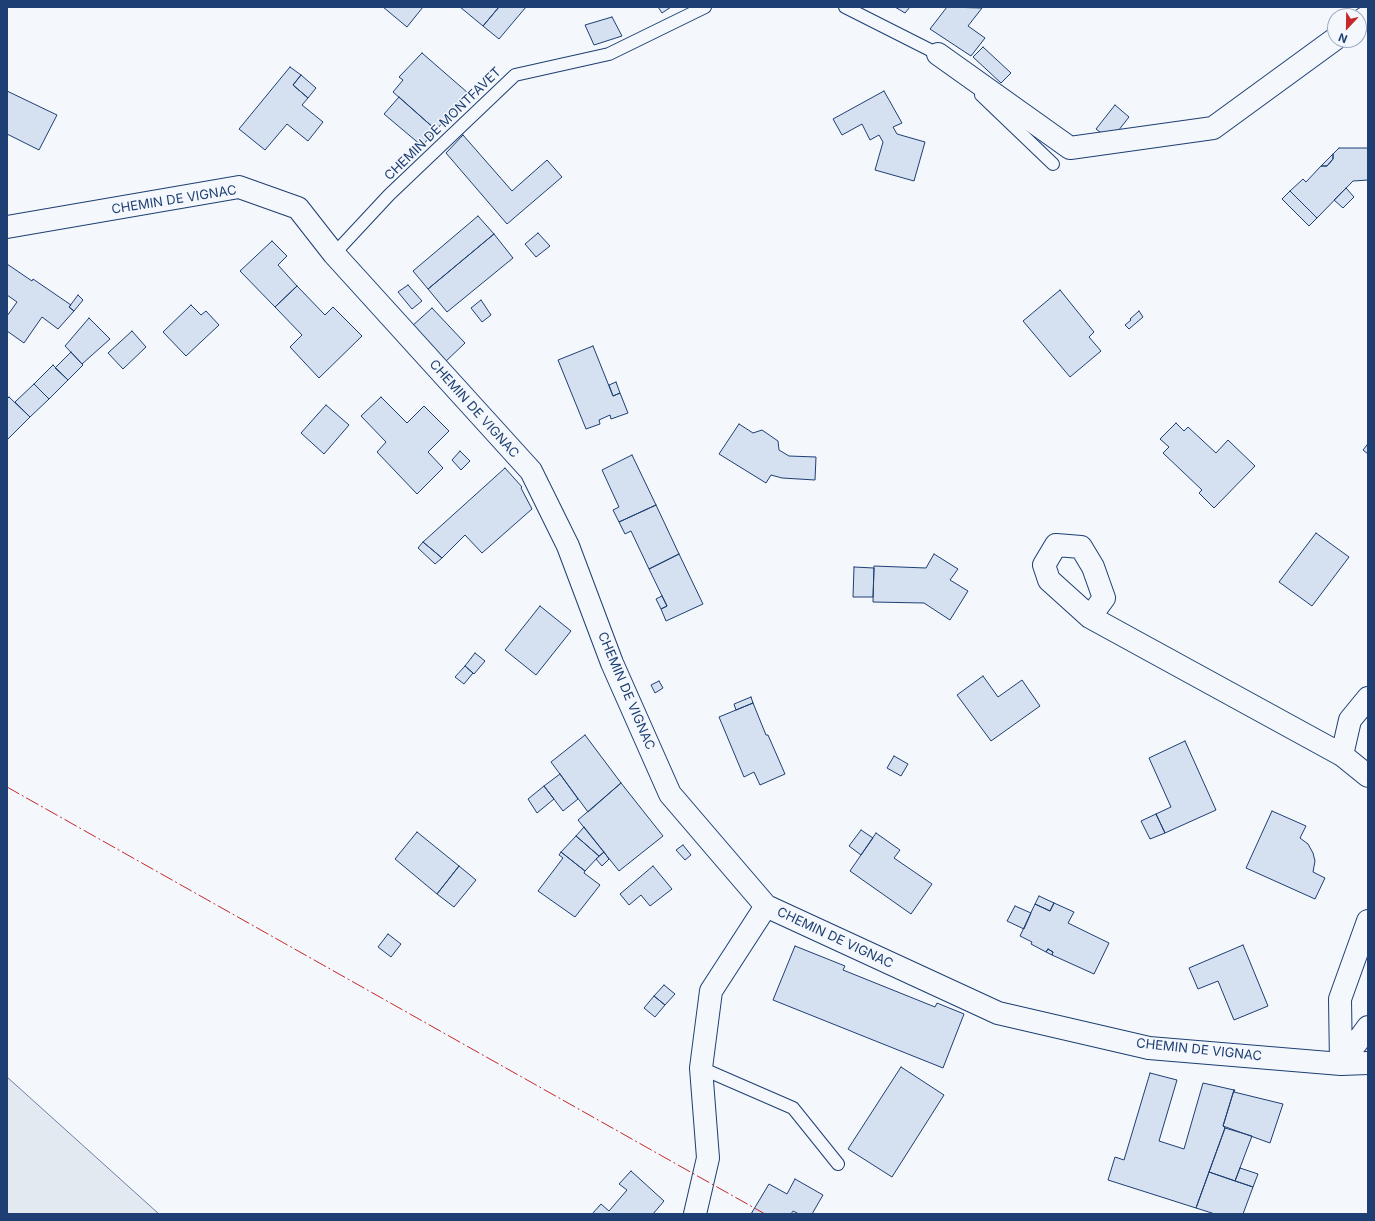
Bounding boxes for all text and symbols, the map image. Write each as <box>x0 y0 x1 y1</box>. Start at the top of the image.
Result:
north arrow <box>1327 8 1367 48</box>
text: N <box>1336 30 1349 46</box>
street label: CHEMIN DE MONTFAVET <box>381 64 505 184</box>
street label: CHEMIN DE VIGNAC <box>110 182 238 218</box>
street label: CHEMIN DE VIGNAC <box>426 357 522 461</box>
street label: CHEMIN DE VIGNAC <box>594 630 658 752</box>
street label: CHEMIN DE VIGNAC <box>774 904 896 972</box>
street label: CHEMIN DE VIGNAC <box>1135 1036 1263 1064</box>

